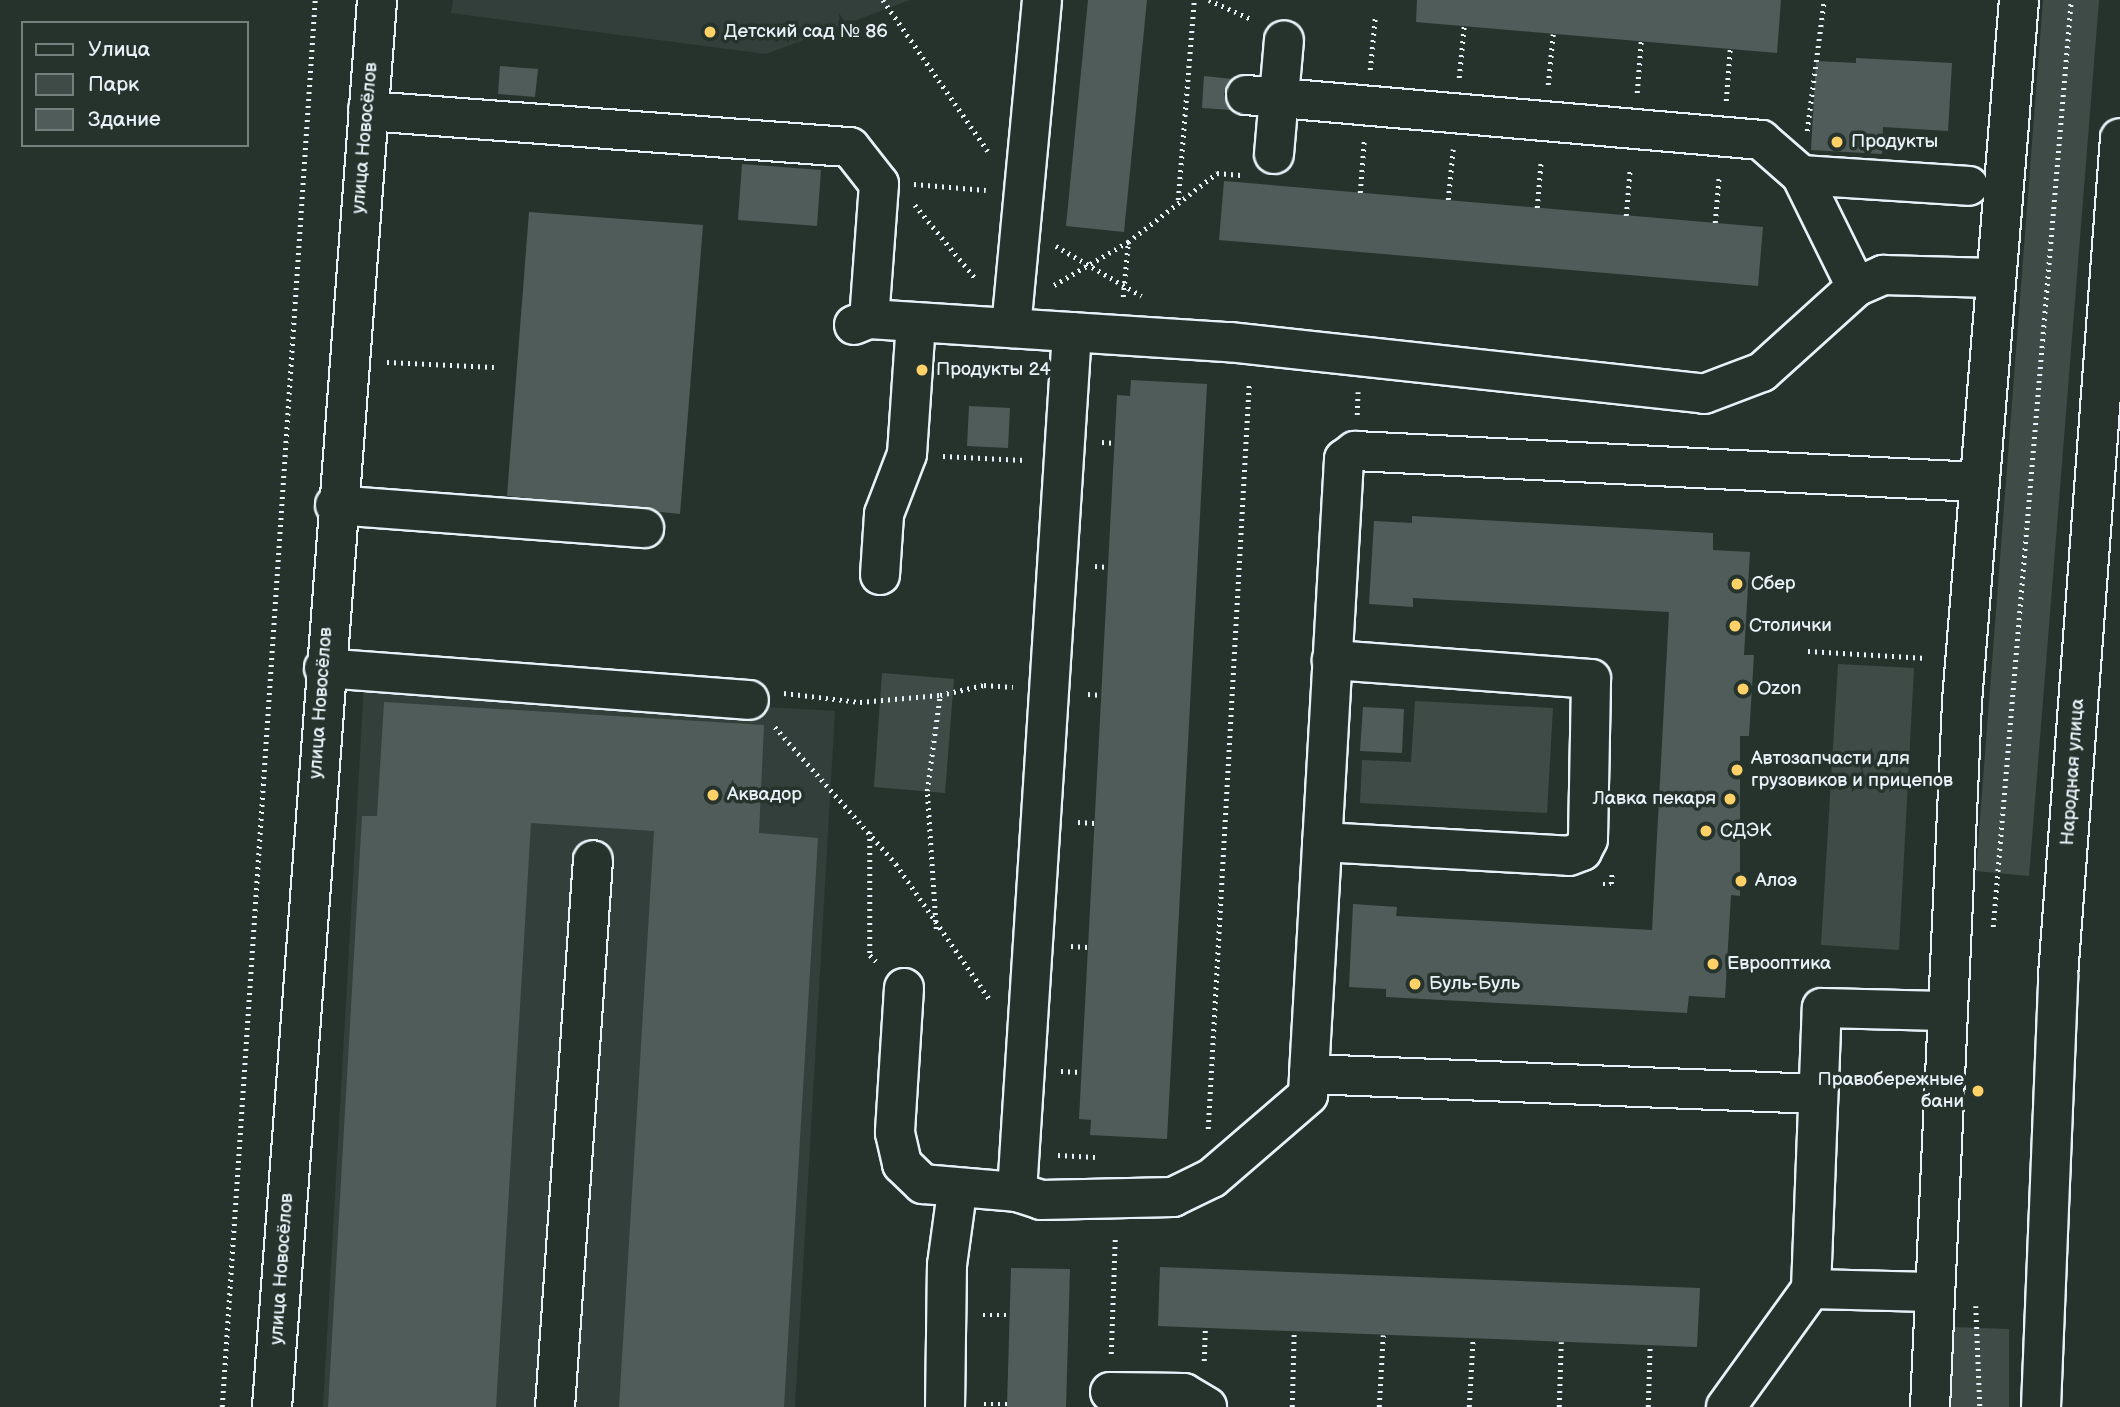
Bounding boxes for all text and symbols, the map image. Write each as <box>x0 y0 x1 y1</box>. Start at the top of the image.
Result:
legend <box>21 21 248 147</box>
place label: Детский сад № 86 <box>724 21 888 43</box>
marker: Детский сад № 86 <box>702 24 718 40</box>
text: Улица <box>88 37 150 62</box>
street label: улица Новосёлов <box>347 61 383 215</box>
text: Парк <box>88 72 139 97</box>
text: Здание <box>88 107 161 132</box>
place label: Продукты <box>1851 131 1938 153</box>
marker: Продукты <box>1829 134 1845 150</box>
place label: Продукты 24 <box>936 359 1051 381</box>
marker: Продукты 24 <box>914 362 930 378</box>
place label: Сбер <box>1751 573 1796 595</box>
marker: Сбер <box>1729 576 1745 592</box>
place label: Столички <box>1749 615 1832 637</box>
marker: Столички <box>1727 618 1743 634</box>
street label: улица Новосёлов <box>304 626 338 780</box>
place label: Ozon <box>1757 678 1802 700</box>
marker: Ozon <box>1735 681 1751 697</box>
street label: Народная улица <box>2056 698 2090 846</box>
place label: Автозапчасти для грузовиков и прицепов <box>1751 748 1953 792</box>
marker: Автозапчасти для грузовиков и прицепов <box>1729 762 1745 778</box>
place label: Аквадор <box>727 784 802 806</box>
marker: Аквадор <box>705 787 721 803</box>
place label: Лавка пекаря <box>1593 788 1716 810</box>
marker: Лавка пекаря <box>1722 791 1738 807</box>
place label: СДЭК <box>1720 820 1771 842</box>
marker: СДЭК <box>1698 823 1714 839</box>
place label: Алоэ <box>1755 870 1797 892</box>
marker: Алоэ <box>1733 873 1749 889</box>
place label: Еврооптика <box>1727 953 1831 975</box>
marker: Еврооптика <box>1705 956 1721 972</box>
place label: Буль-Буль <box>1429 973 1520 995</box>
marker: Буль-Буль <box>1407 976 1423 992</box>
place label: Правобережные бани <box>1817 1069 1964 1113</box>
marker: Правобережные бани <box>1970 1083 1986 1099</box>
street label: улица Новосёлов <box>265 1192 299 1346</box>

